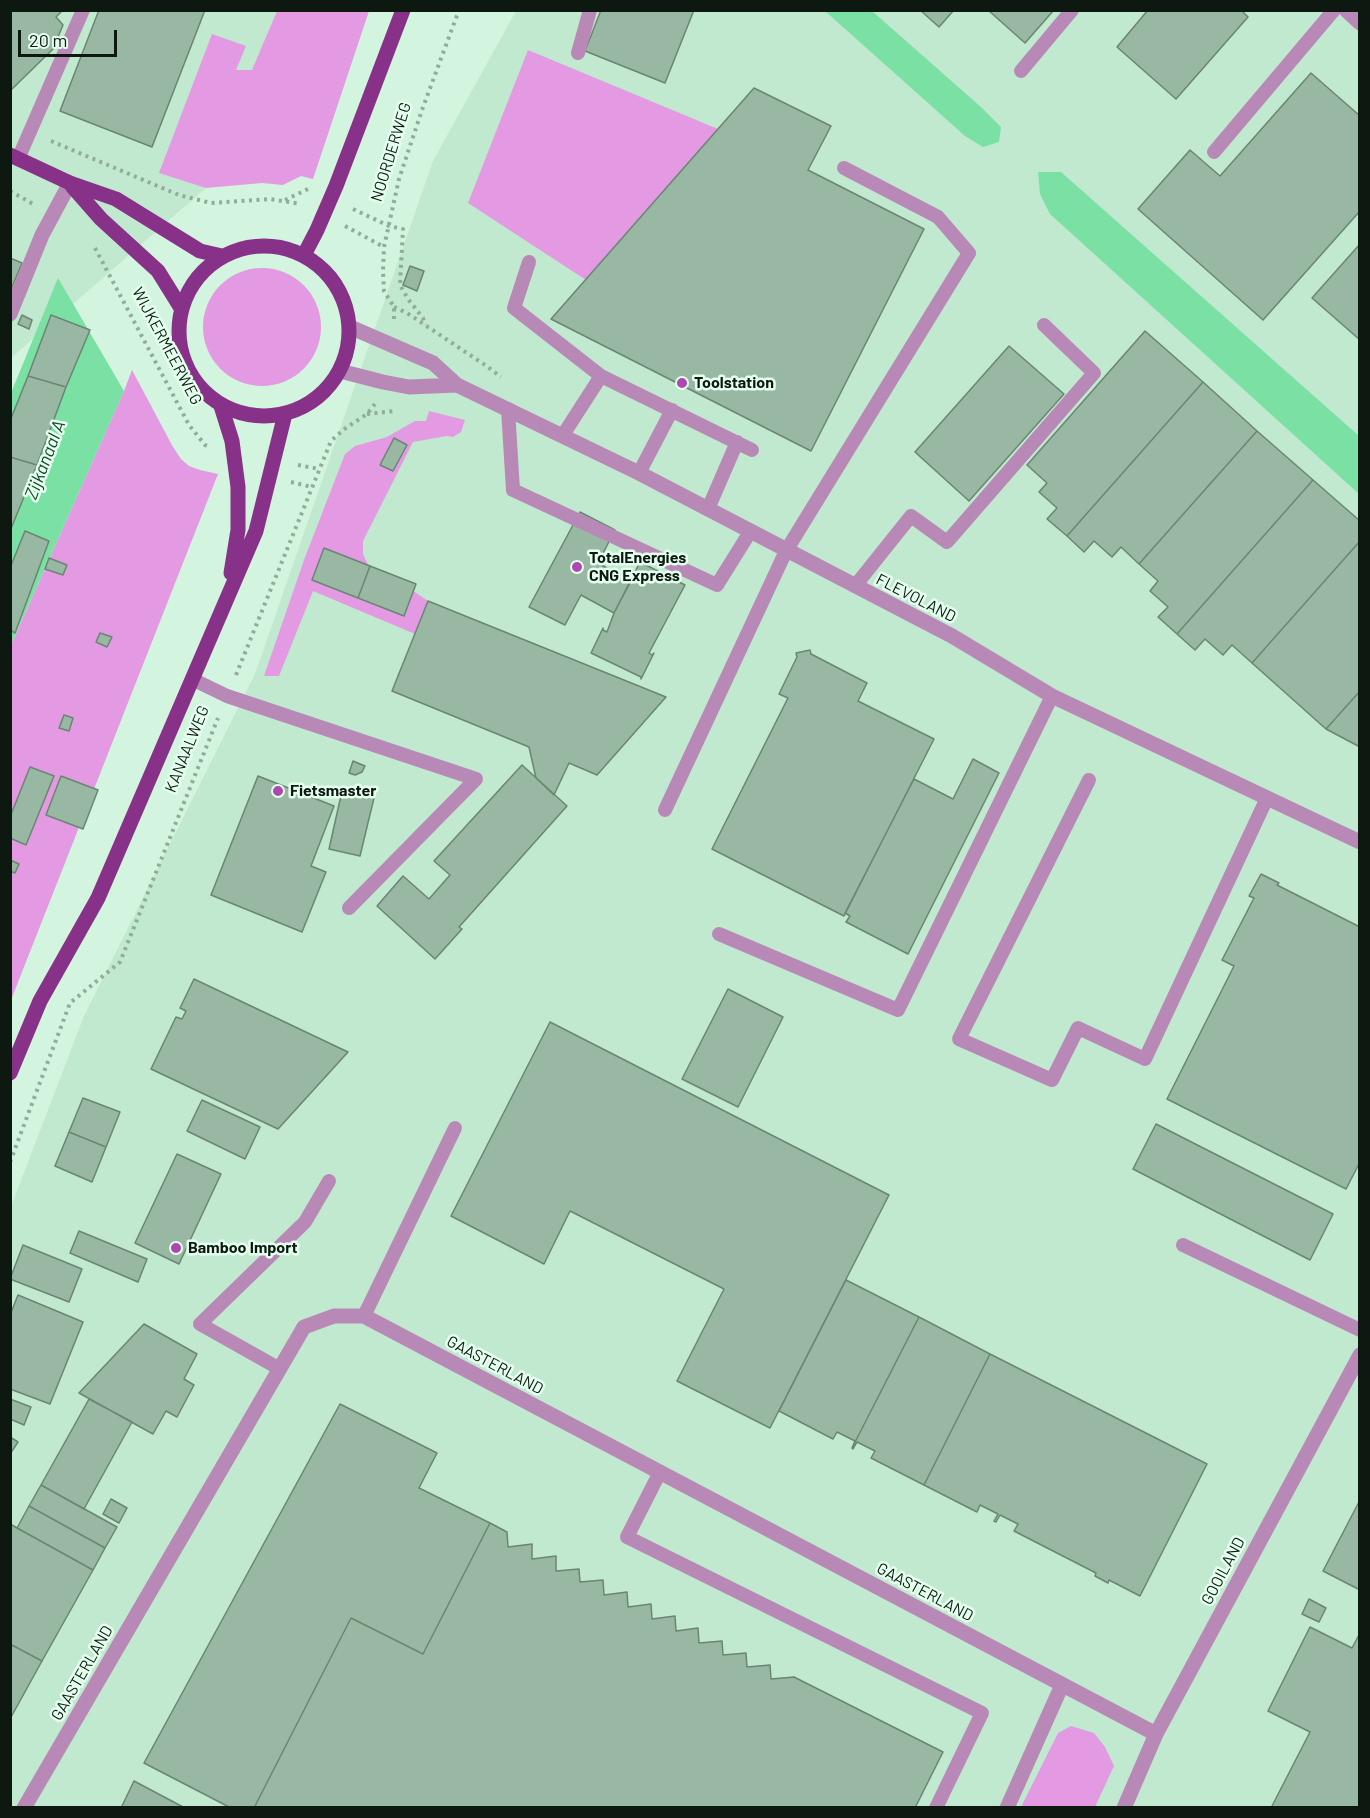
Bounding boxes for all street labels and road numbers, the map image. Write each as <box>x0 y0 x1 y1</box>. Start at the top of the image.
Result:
street label: NOORDERWEG <box>367 100 415 204</box>
street label: WIJKERMEERWEG <box>128 284 206 408</box>
street label: FLEVOLAND <box>873 570 959 626</box>
street label: KANAALWEG <box>161 703 213 795</box>
street label: GAASTERLAND <box>444 1332 546 1398</box>
street label: GOOILAND <box>1197 1534 1249 1608</box>
street label: GAASTERLAND <box>874 1559 976 1625</box>
street label: GAASTERLAND <box>47 1622 117 1724</box>

